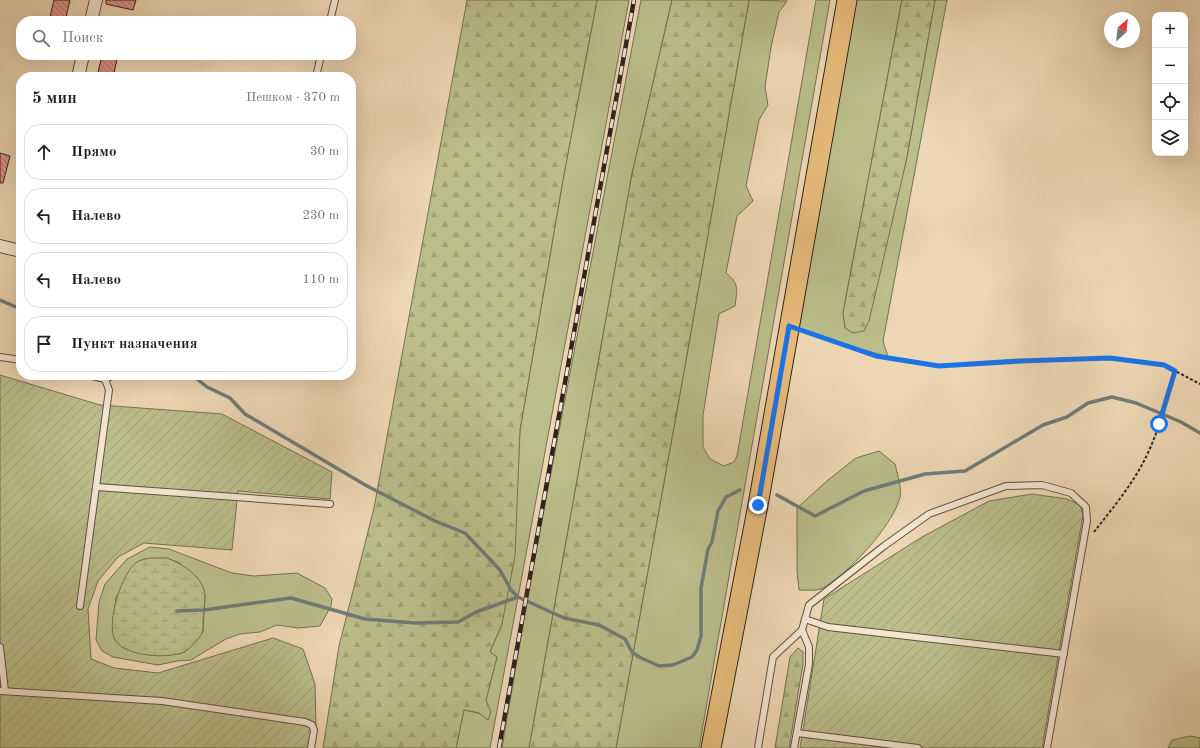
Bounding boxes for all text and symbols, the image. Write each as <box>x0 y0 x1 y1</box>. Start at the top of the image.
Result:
north arrow <box>1104 12 1140 48</box>
map controls <box>1152 12 1188 156</box>
button: + <box>1152 12 1188 48</box>
search box <box>16 16 356 60</box>
icon: search <box>30 27 52 49</box>
text: Поиск <box>62 31 103 46</box>
button: − <box>1152 48 1188 84</box>
button: locate <box>1152 84 1188 120</box>
text: 5 мин <box>32 90 77 107</box>
text: Пешком · 370 m <box>246 91 340 104</box>
button: layers <box>1152 120 1188 156</box>
icon: ahead <box>33 141 55 163</box>
text: Прямо <box>71 145 117 160</box>
text: 30 m <box>310 145 339 158</box>
icon: left <box>33 205 55 227</box>
text: Налево <box>71 209 121 224</box>
text: 230 m <box>302 209 339 222</box>
icon: left <box>33 269 55 291</box>
text: Налево <box>71 273 121 288</box>
text: 110 m <box>302 273 339 286</box>
icon: arrive <box>33 333 55 355</box>
text: Пункт назначения <box>71 337 198 352</box>
route start <box>1150 415 1168 433</box>
route end <box>749 496 767 514</box>

